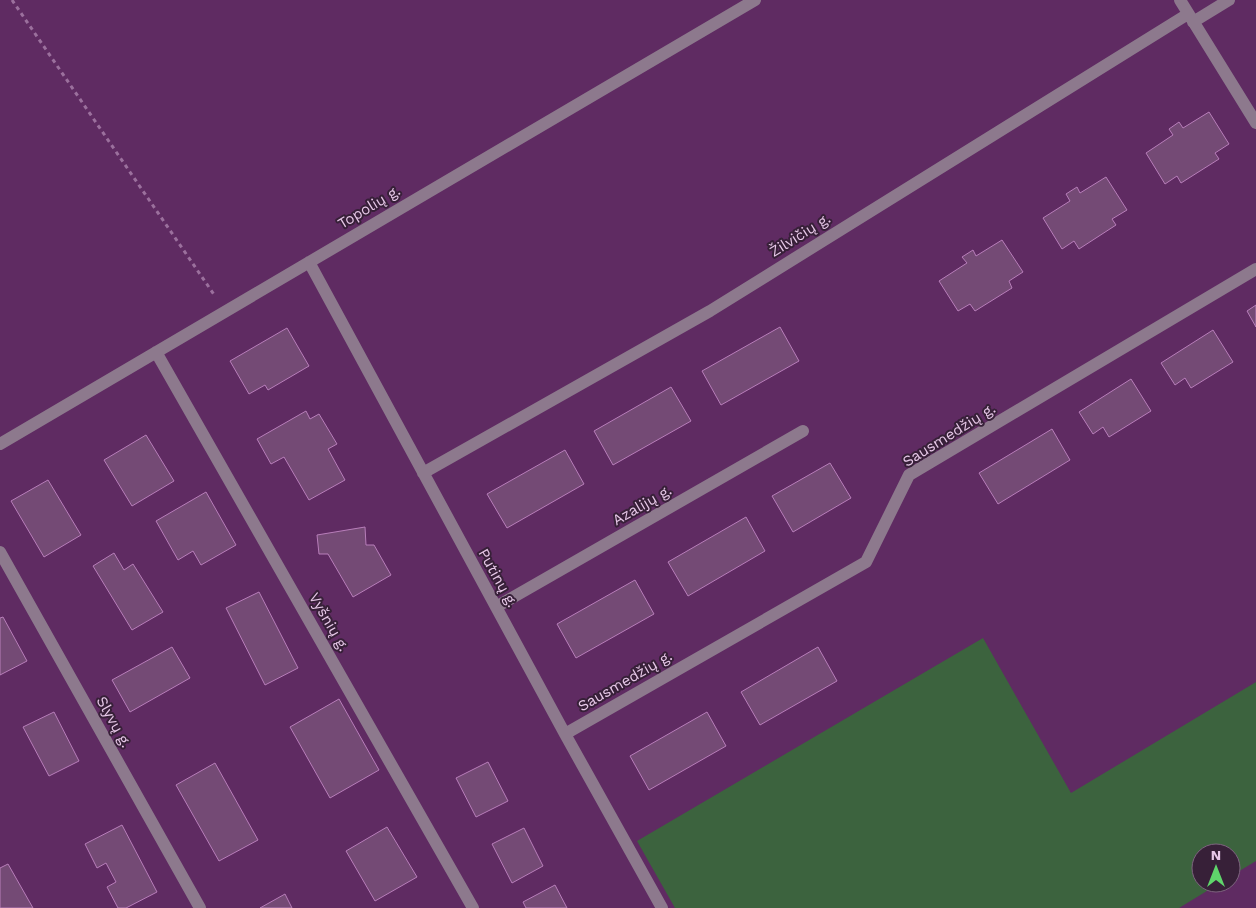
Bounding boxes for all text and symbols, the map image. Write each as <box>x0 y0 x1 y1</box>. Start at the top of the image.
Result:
street label: Topolių g. <box>334 181 404 233</box>
street label: Žilvičių g. <box>766 209 834 261</box>
street label: Sausmedžių g. <box>899 399 999 471</box>
street label: Azalijų g. <box>609 481 675 529</box>
street label: Putinų g. <box>475 546 521 610</box>
street label: Vyšnių g. <box>305 590 353 654</box>
street label: Sausmedžių g. <box>575 647 675 715</box>
street label: Slyvų g. <box>93 693 135 751</box>
north arrow <box>1191 843 1241 893</box>
text: N <box>1211 847 1221 863</box>

